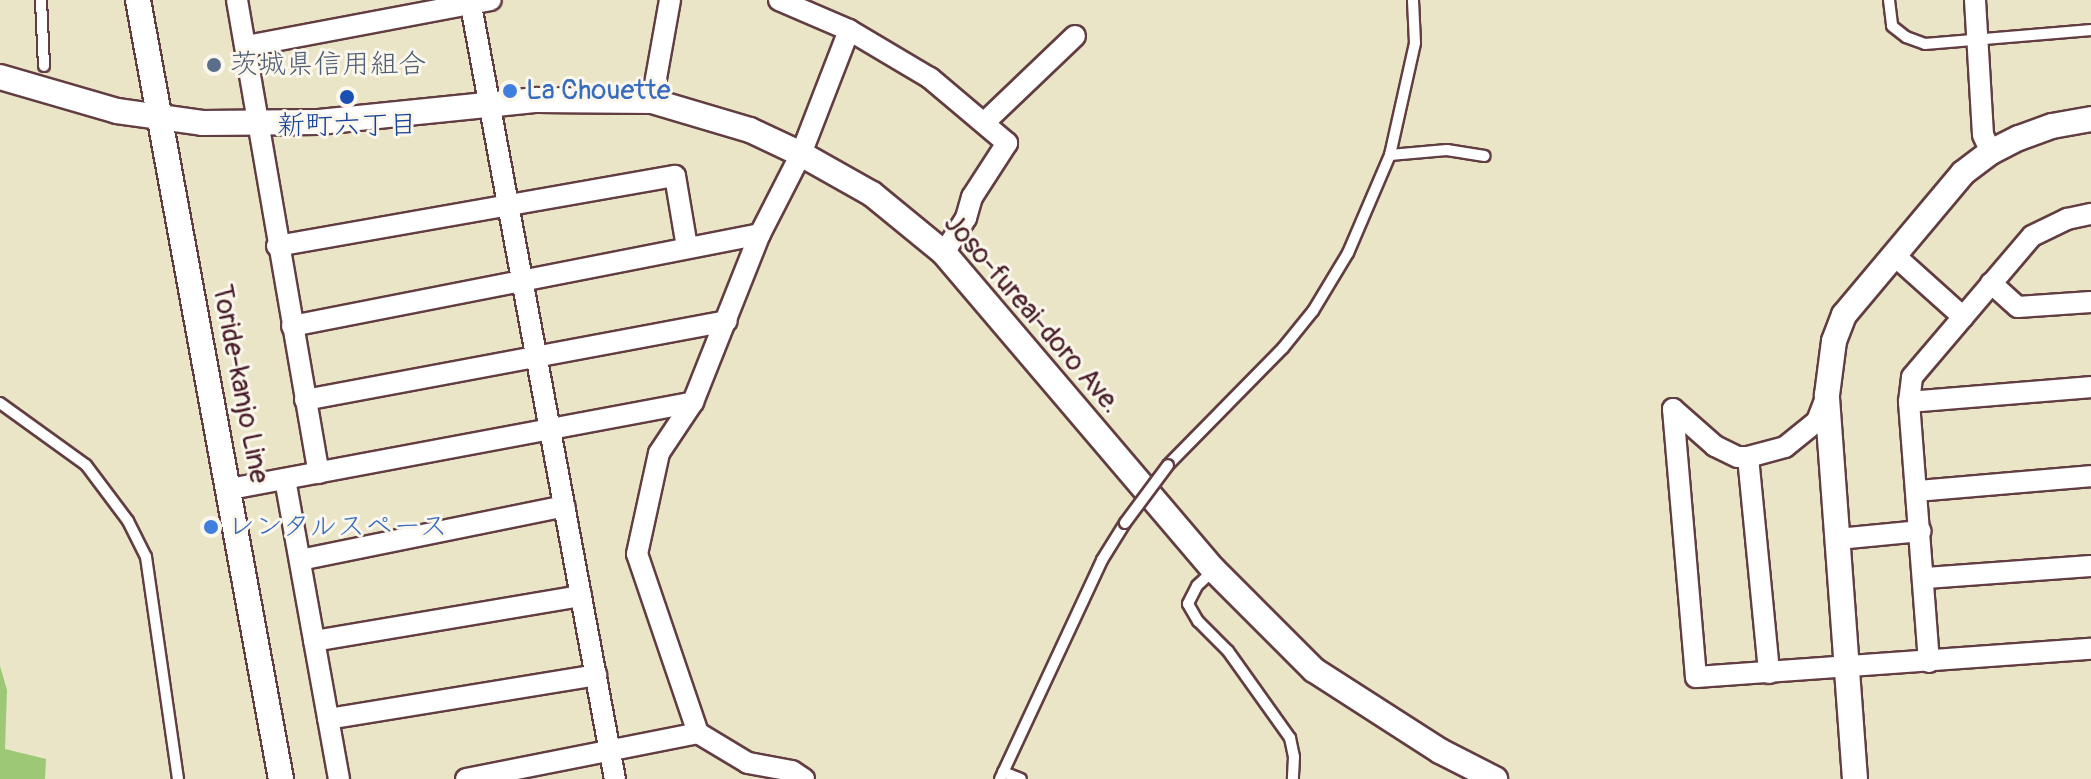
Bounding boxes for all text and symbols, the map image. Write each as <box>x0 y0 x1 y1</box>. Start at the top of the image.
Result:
place label: 茨城県信用組合 <box>230 48 426 82</box>
marker: 茨城県信用組合 <box>205 56 223 74</box>
place label: La Chouette <box>526 74 671 108</box>
marker: La Chouette <box>501 82 519 100</box>
marker: 新町六丁目 <box>338 88 356 106</box>
place label: 新町六丁目 <box>277 109 417 143</box>
street label: Joso-fureai-doro Ave. <box>936 207 1128 421</box>
street label: Toride-kanjo Line <box>204 282 276 486</box>
place label: レンタルスペース <box>227 510 451 544</box>
marker: レンタルスペース <box>202 518 220 536</box>

